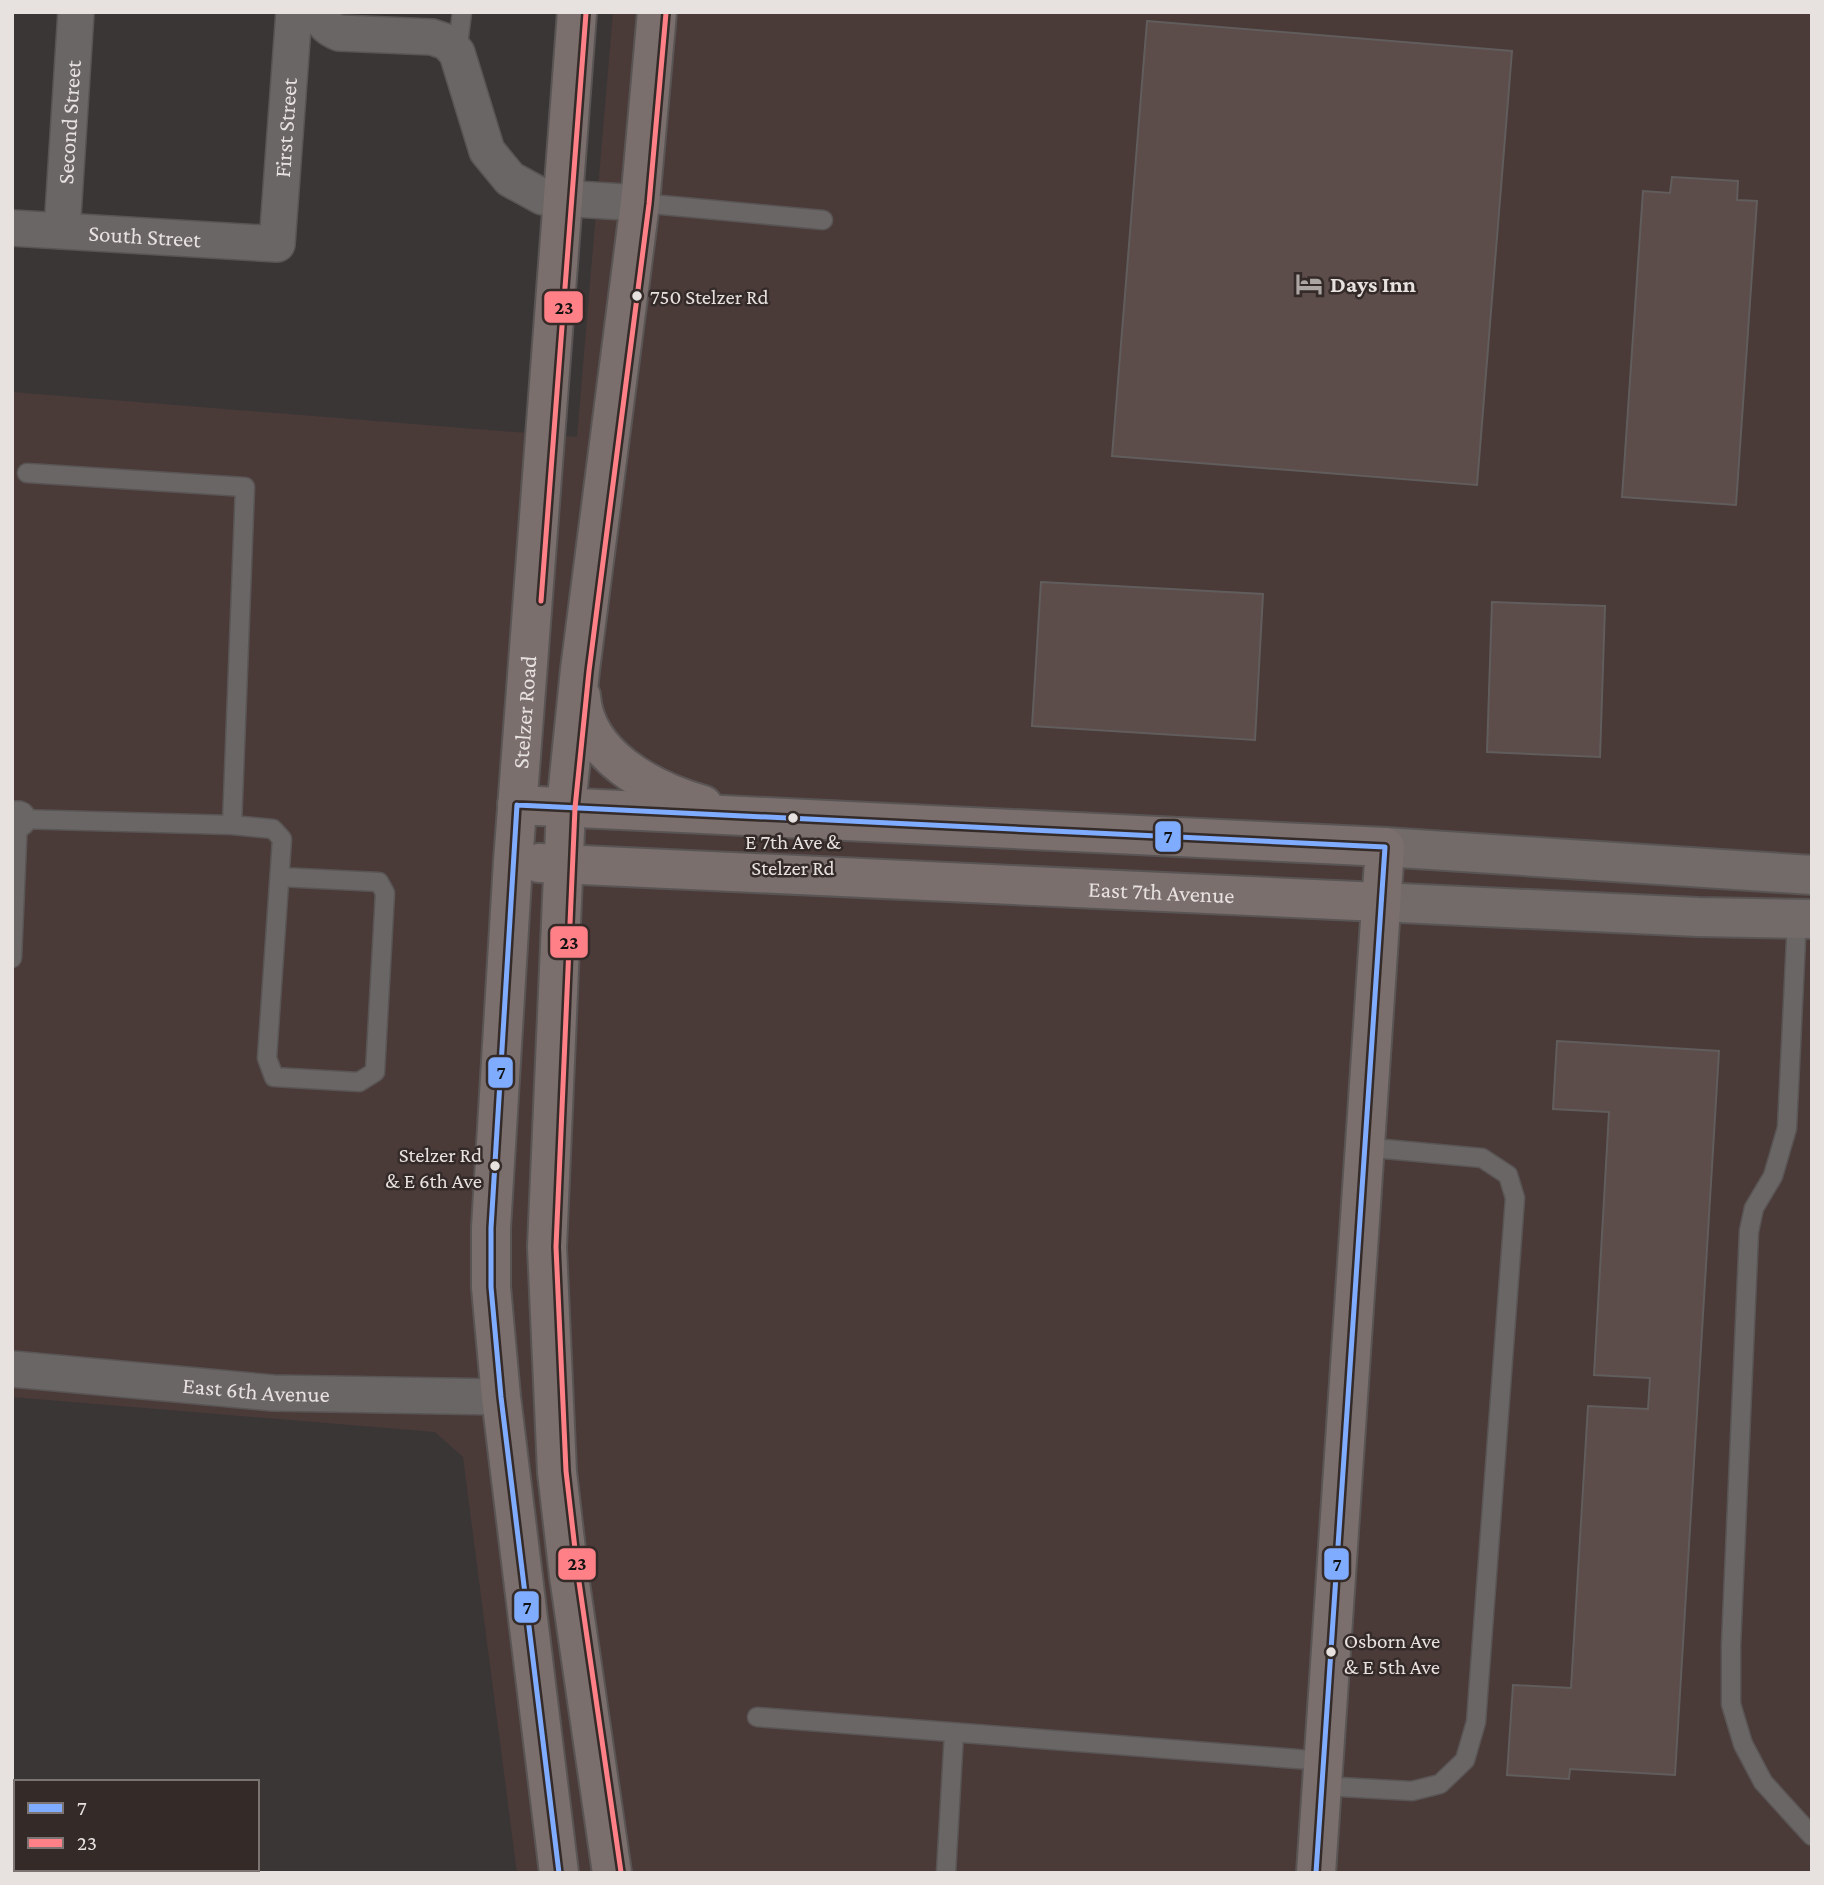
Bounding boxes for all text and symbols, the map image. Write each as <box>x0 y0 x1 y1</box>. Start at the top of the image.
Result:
street label: Second Street <box>52 59 86 185</box>
street label: First Street <box>269 77 302 179</box>
street label: South Street <box>88 220 202 252</box>
hotel icon: Days Inn <box>1294 269 1324 299</box>
place label: Days Inn <box>1330 271 1416 297</box>
place label: 750 Stelzer Rd <box>650 285 769 309</box>
marker: 750 Stelzer Rd <box>630 289 644 303</box>
line badge: 23 <box>543 290 584 324</box>
text: 23 <box>555 297 573 318</box>
street label: Stelzer Road <box>507 655 542 770</box>
marker: E 7th Ave & Stelzer Rd <box>786 811 800 825</box>
line badge: 7 <box>1154 820 1182 853</box>
text: 7 <box>1163 826 1173 847</box>
place label: E 7th Ave & Stelzer Rd <box>745 830 841 880</box>
street label: East 7th Avenue <box>1087 876 1235 908</box>
line badge: 23 <box>549 925 589 959</box>
text: 23 <box>560 932 578 953</box>
line badge: 7 <box>487 1056 514 1089</box>
text: 7 <box>496 1062 506 1083</box>
place label: Stelzer Rd & E 6th Ave <box>385 1143 482 1193</box>
marker: Stelzer Rd & E 6th Ave <box>488 1159 502 1173</box>
street label: East 6th Avenue <box>181 1372 330 1407</box>
line badge: 23 <box>557 1547 597 1581</box>
line badge: 7 <box>1323 1547 1350 1581</box>
text: 23 <box>568 1553 586 1574</box>
text: 7 <box>1332 1554 1342 1575</box>
line badge: 7 <box>513 1590 540 1624</box>
text: 7 <box>522 1597 532 1618</box>
place label: Osborn Ave & E 5th Ave <box>1344 1629 1440 1679</box>
marker: Osborn Ave & E 5th Ave <box>1324 1645 1338 1659</box>
legend <box>14 1780 259 1871</box>
text: 7 <box>77 1796 87 1820</box>
text: 23 <box>77 1831 97 1855</box>

